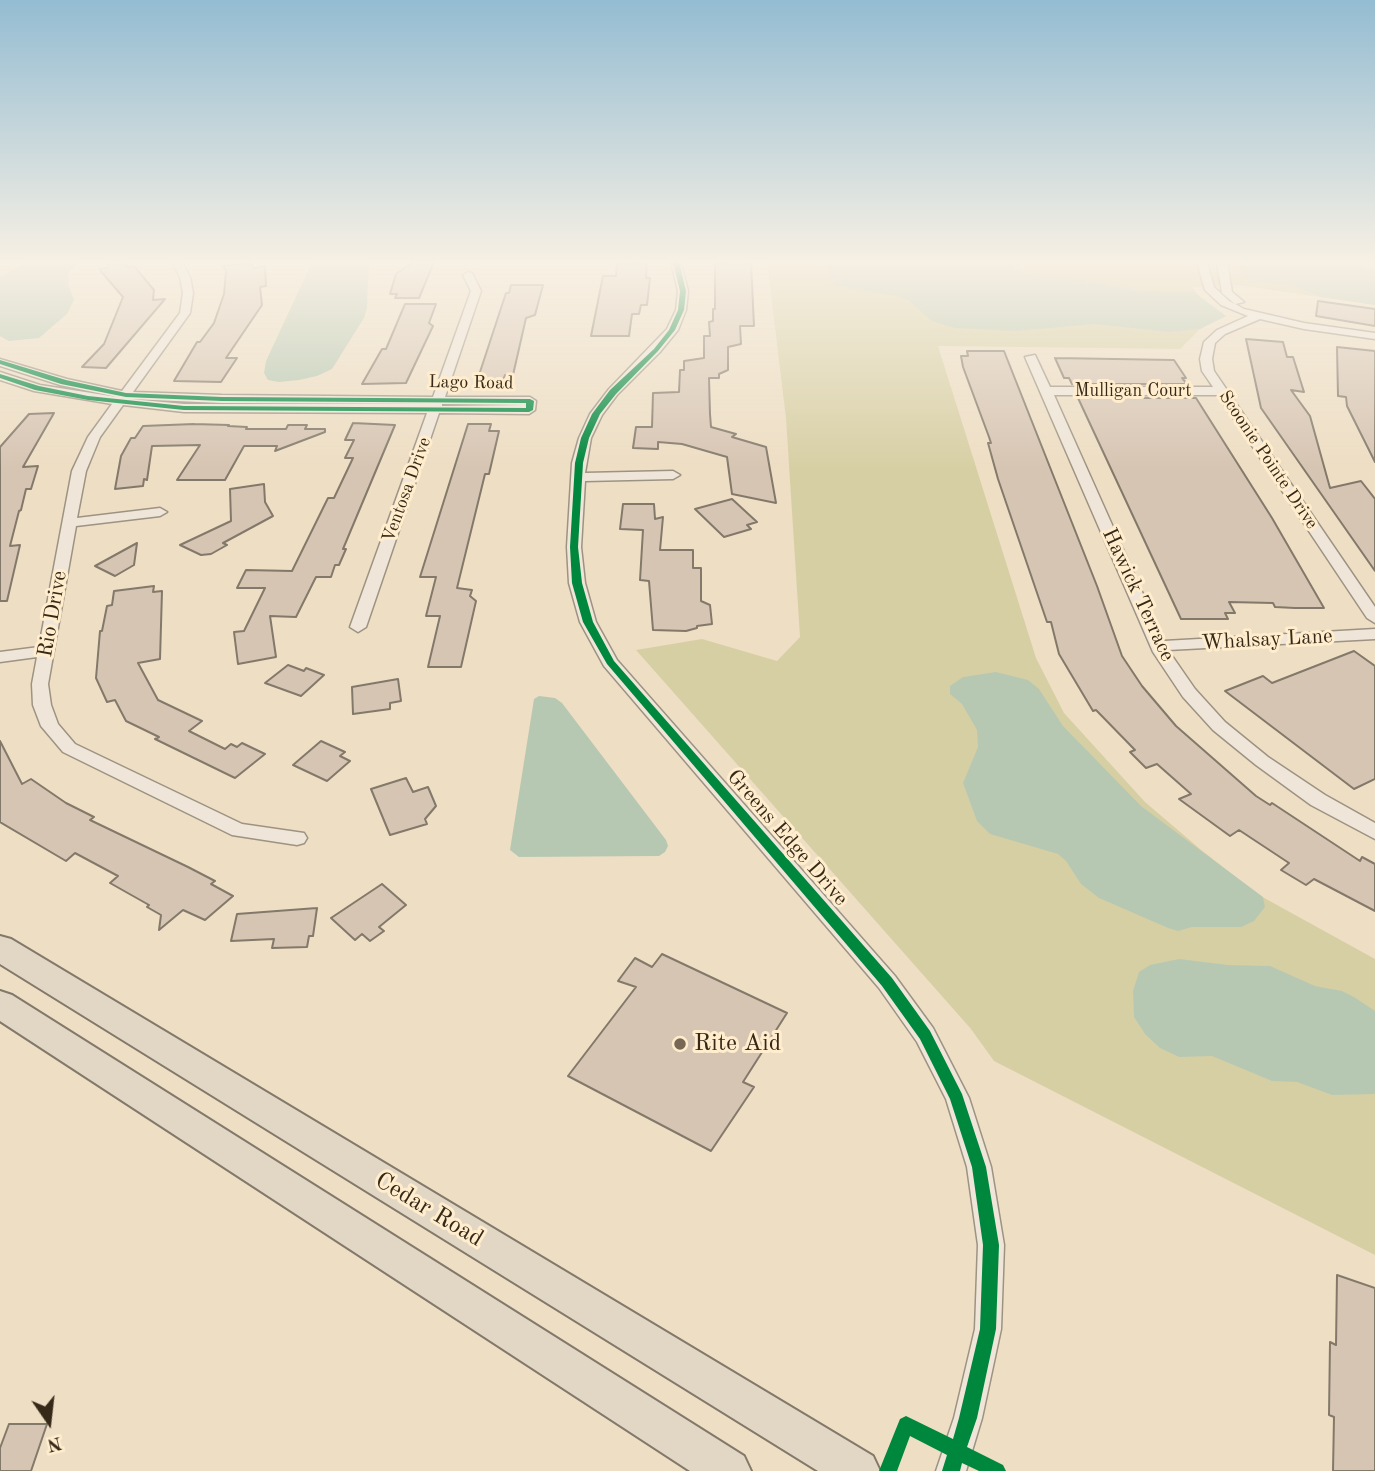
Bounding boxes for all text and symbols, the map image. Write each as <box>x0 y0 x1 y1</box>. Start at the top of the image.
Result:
street label: Lago Road <box>428 371 514 395</box>
street label: Mulligan Court <box>1075 380 1191 402</box>
street label: Scoonie Pointe Drive <box>1214 387 1322 533</box>
street label: Ventosa Drive <box>378 434 436 546</box>
street label: Hawick Terrace <box>1096 524 1180 666</box>
street label: Rio Drive <box>33 569 73 659</box>
street label: Whalsay Lane <box>1201 624 1333 656</box>
street label: Greens Edge Drive <box>721 765 853 911</box>
place label: Rite Aid <box>694 1030 781 1058</box>
marker: Rite Aid <box>672 1036 688 1052</box>
street label: Cedar Road <box>369 1166 489 1254</box>
north arrow <box>14 1387 84 1457</box>
text: N <box>45 1432 64 1454</box>

